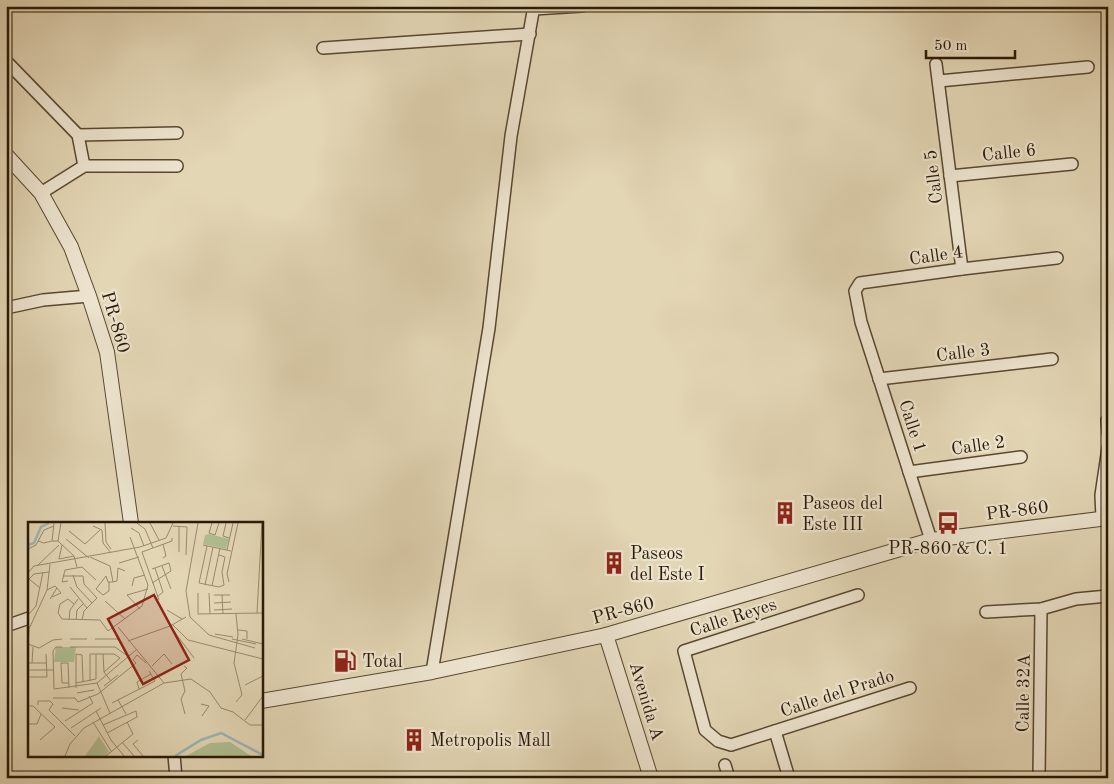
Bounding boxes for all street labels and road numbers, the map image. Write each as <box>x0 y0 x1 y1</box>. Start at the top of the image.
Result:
street label: Calle 6 <box>981 141 1037 165</box>
street label: Calle 5 <box>922 149 946 205</box>
street label: Calle 4 <box>908 243 964 269</box>
street label: PR-860 <box>98 289 132 355</box>
street label: Calle 3 <box>935 341 991 365</box>
street label: Calle 1 <box>895 398 929 455</box>
street label: Calle 2 <box>950 433 1006 459</box>
street label: PR-860 <box>985 498 1050 524</box>
street label: PR-860 <box>590 594 656 628</box>
street label: Calle Reyes <box>688 595 779 640</box>
street label: Calle 32A <box>1014 653 1034 732</box>
street label: Avenida A <box>626 660 667 743</box>
street label: Calle del Prado <box>778 667 896 721</box>

